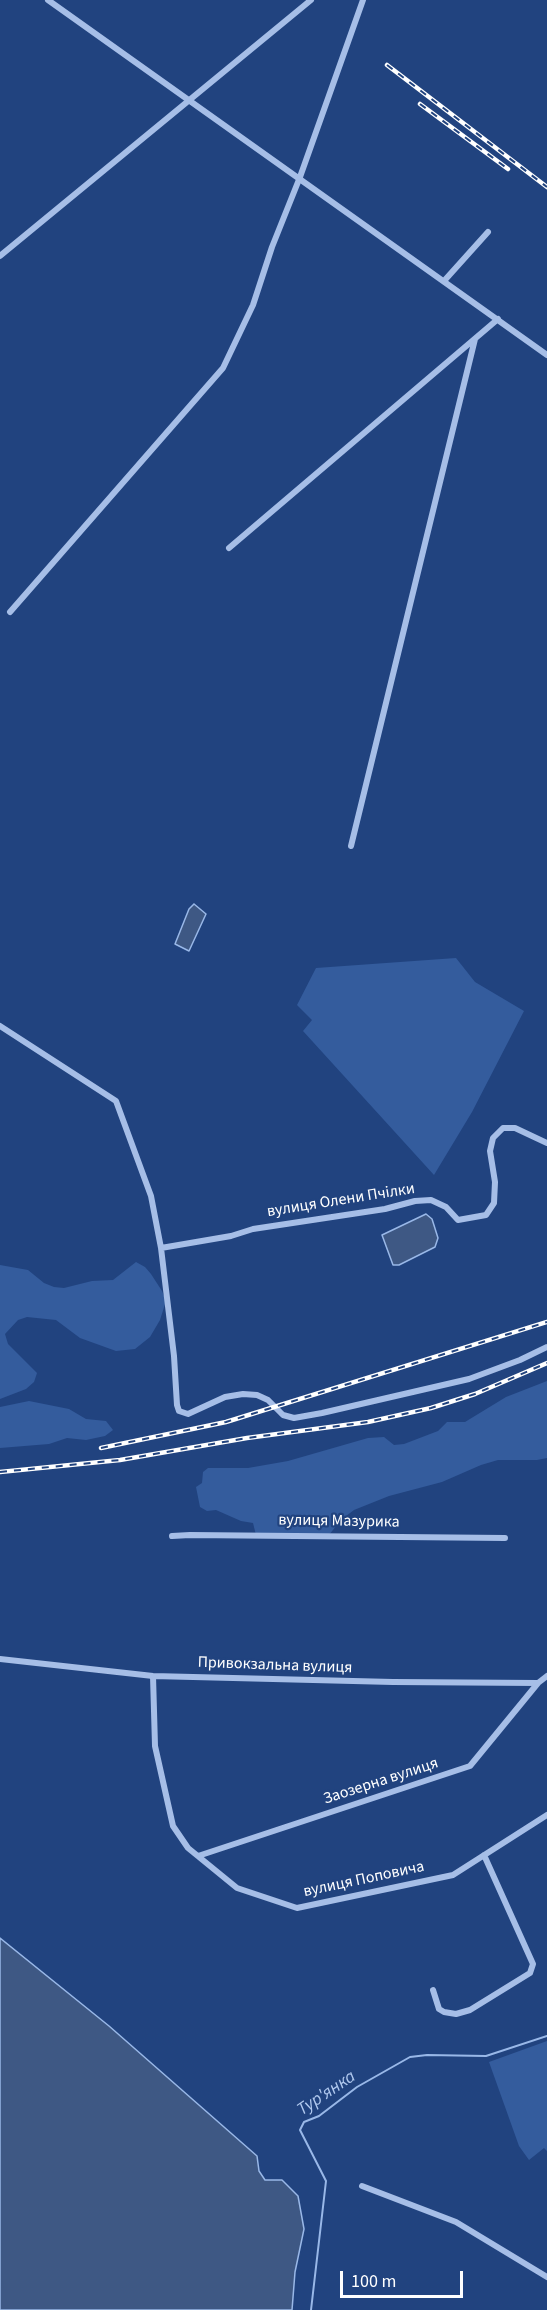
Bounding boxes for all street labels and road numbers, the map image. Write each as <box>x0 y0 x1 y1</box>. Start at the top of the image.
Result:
street label: вулиця Олени Пчілки <box>266 1180 416 1222</box>
street label: вулиця Мазурика <box>278 1511 400 1533</box>
street label: Привокзальна вулиця <box>197 1654 353 1678</box>
street label: Заозерна вулиця <box>321 1754 441 1810</box>
street label: вулиця Поповича <box>302 1858 426 1902</box>

